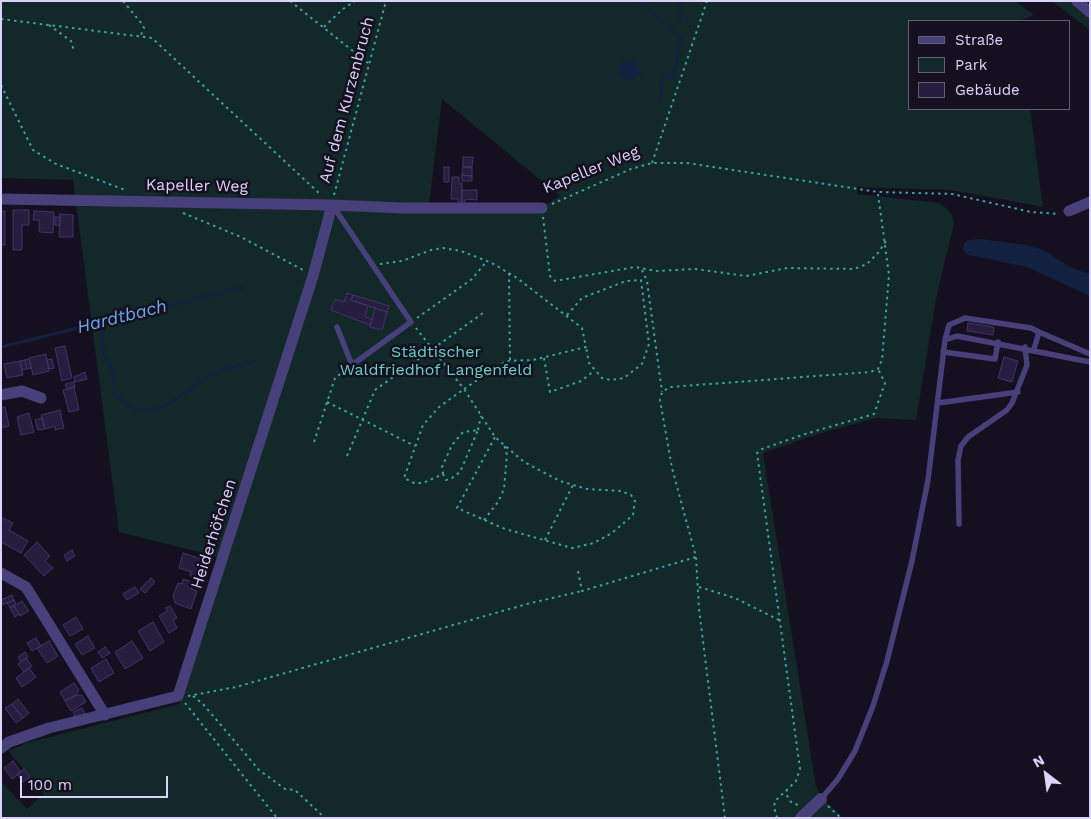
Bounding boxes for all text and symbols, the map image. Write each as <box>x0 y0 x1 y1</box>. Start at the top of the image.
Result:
street label: Auf dem Kurzenbruch <box>316 15 378 185</box>
legend <box>908 20 1071 110</box>
text: Straße <box>955 31 1003 49</box>
text: Park <box>955 56 987 74</box>
text: Gebäude <box>955 81 1020 99</box>
street label: Kapeller Weg <box>540 142 642 198</box>
street label: Kapeller Weg <box>146 176 248 196</box>
water label: Hardtbach <box>75 295 169 339</box>
park label: Städtischer Waldfriedhof Langenfeld <box>340 342 532 380</box>
street label: Heiderhöfchen <box>187 477 241 591</box>
north arrow <box>1021 749 1071 799</box>
text: N <box>1030 751 1047 771</box>
scale bar <box>22 766 170 798</box>
text: 100 m <box>28 776 72 794</box>

